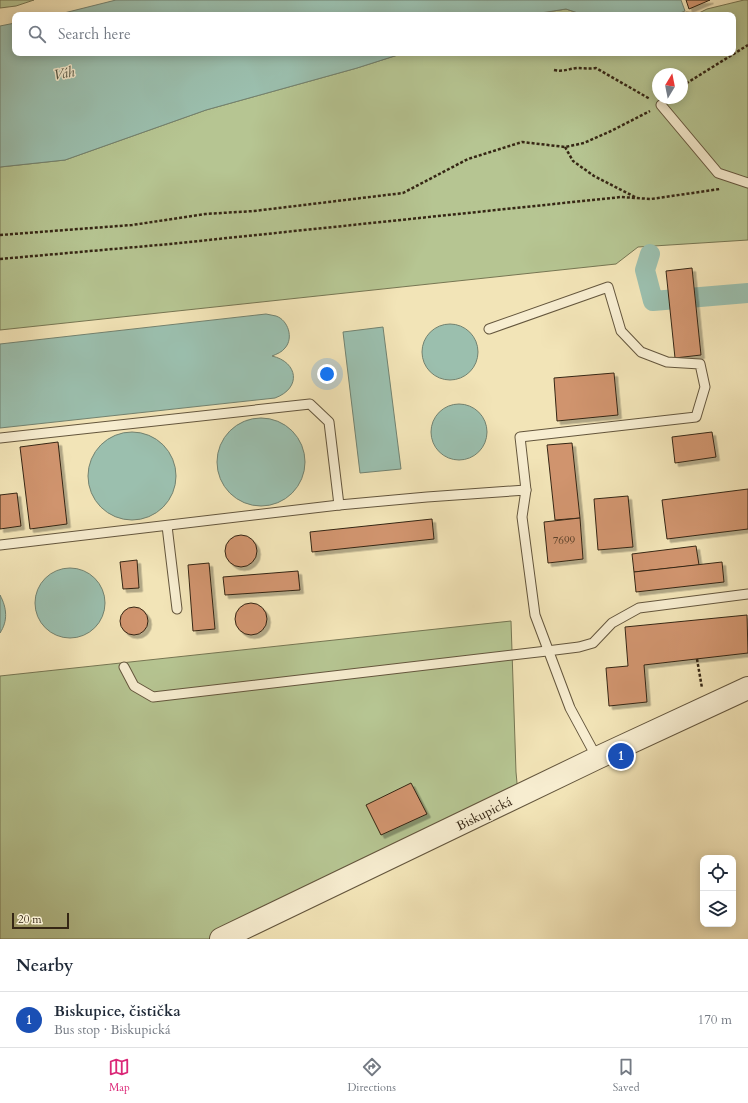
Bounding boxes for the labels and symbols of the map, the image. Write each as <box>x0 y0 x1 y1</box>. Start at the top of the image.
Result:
water label: Váh <box>52 62 76 85</box>
north arrow <box>652 68 688 104</box>
your location <box>317 364 337 384</box>
house number: 7699 <box>553 533 576 548</box>
pin: 1 <box>608 741 634 771</box>
street label: Biskupická <box>454 792 516 835</box>
scale bar <box>12 911 69 930</box>

